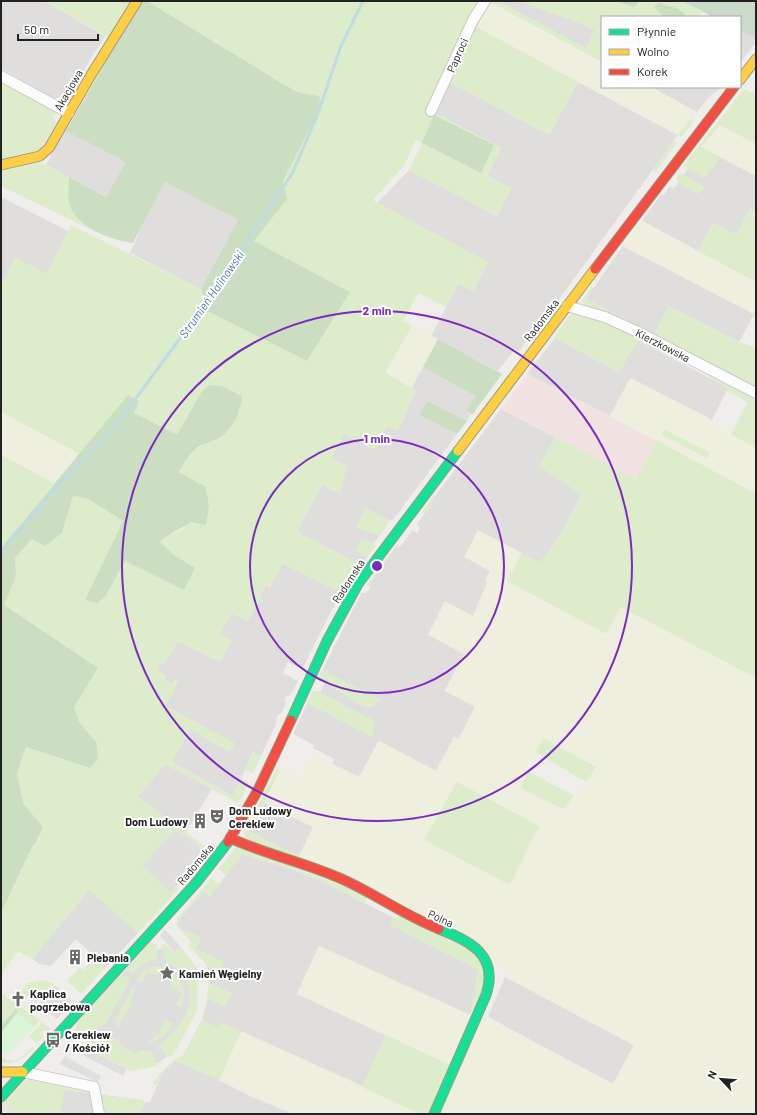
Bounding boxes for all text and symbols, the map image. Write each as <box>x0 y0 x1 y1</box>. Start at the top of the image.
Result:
scale bar <box>18 16 98 42</box>
legend <box>601 16 741 88</box>
text: 50 m <box>24 22 49 36</box>
text: Płynnie <box>637 24 676 38</box>
street label: Paproci <box>444 35 470 74</box>
text: Wolno <box>637 44 669 58</box>
text: Korek <box>637 64 667 78</box>
street label: Akacjowa <box>51 67 85 113</box>
water label: Strumień Halinowski <box>176 248 246 340</box>
street label: Radomska <box>521 296 561 344</box>
text: 2 min <box>363 303 391 317</box>
street label: Kierzkowska <box>634 326 692 364</box>
text: 1 min <box>364 431 390 445</box>
street label: Radomska <box>329 557 367 605</box>
centre of rings <box>370 559 384 573</box>
place label: Dom Ludowy Cerekiew <box>229 804 292 830</box>
theatre icon: Dom Ludowy Cerekiew <box>208 807 226 825</box>
building icon: Dom Ludowy <box>191 812 209 830</box>
place label: Dom Ludowy <box>125 815 188 828</box>
street label: Radomska <box>174 841 216 887</box>
street label: Polna <box>426 907 456 929</box>
building icon: Plebania <box>66 948 84 966</box>
place label: Plebania <box>87 951 129 964</box>
place icon: Kamień Węgielny <box>158 964 176 982</box>
place label: Kamień Węgielny <box>179 967 262 980</box>
place label: Kaplica pogrzebowa <box>30 987 90 1013</box>
church icon: Kaplica pogrzebowa <box>9 990 27 1008</box>
place label: Cerekiew / Kościół <box>65 1028 111 1054</box>
bus stop icon: Cerekiew / Kościół <box>44 1031 62 1049</box>
north arrow <box>701 1059 741 1099</box>
text: N <box>704 1068 719 1081</box>

